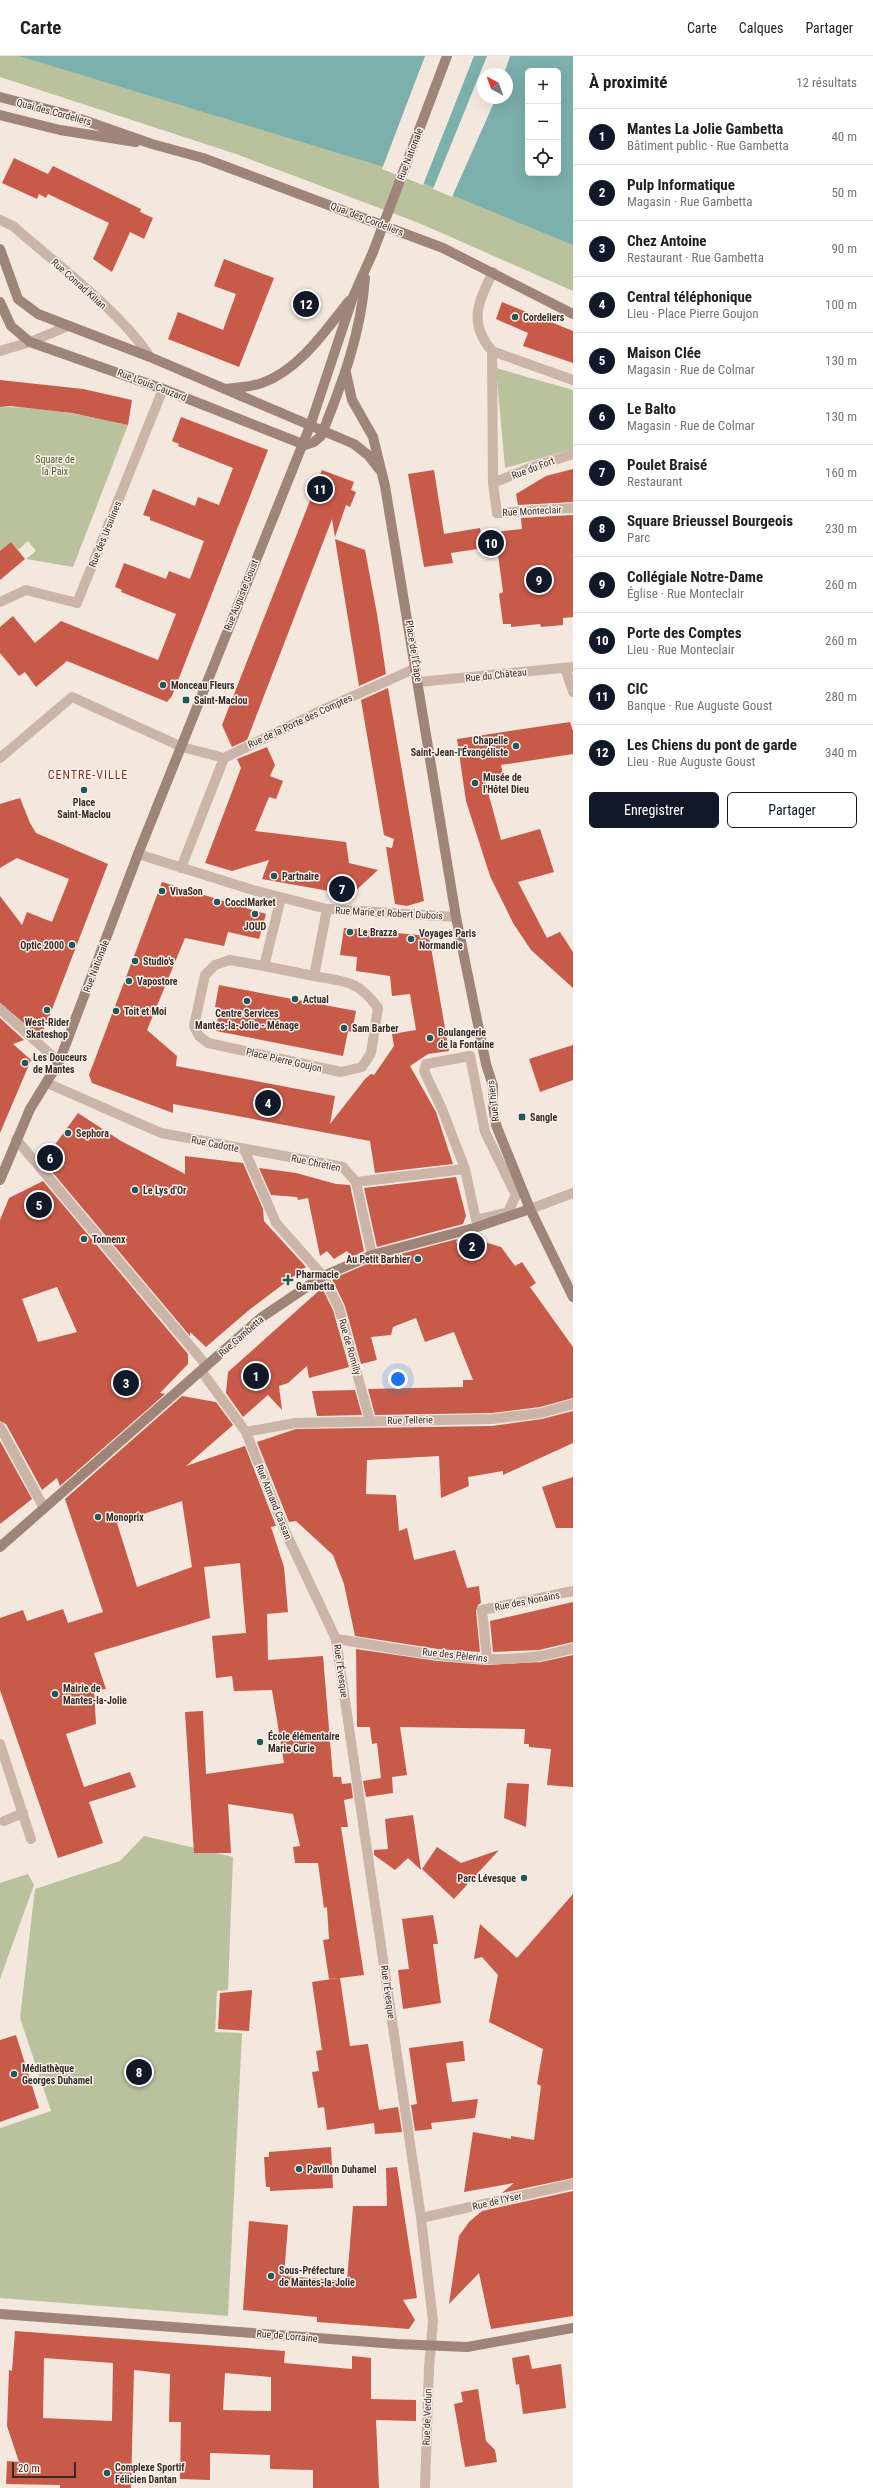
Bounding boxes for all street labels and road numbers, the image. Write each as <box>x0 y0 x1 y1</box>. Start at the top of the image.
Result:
street label: Quai des Cordeliers <box>15 97 93 127</box>
street label: Rue Nationale <box>395 126 425 182</box>
street label: Quai des Cordeliers <box>329 200 405 238</box>
street label: Rue Conrad Kilian <box>49 257 109 311</box>
street label: Rue Louis Cauzard <box>116 367 188 403</box>
street label: Rue du Fort <box>510 455 556 481</box>
street label: Rue des Ursulines <box>87 499 123 569</box>
street label: Rue Monteclair <box>502 504 562 518</box>
street label: Rue Auguste Goust <box>222 558 260 632</box>
street label: Place de l'Étape <box>404 619 425 683</box>
street label: Rue du Château <box>465 666 527 684</box>
street label: Rue de la Porte des Comptes <box>246 692 354 750</box>
street label: Rue Marie et Robert Dubois <box>335 905 443 921</box>
street label: Rue Nationale <box>81 938 111 994</box>
street label: Place Pierre Goujon <box>245 1046 323 1074</box>
street label: Rue Thiers <box>485 1079 501 1122</box>
street label: Rue Cadotte <box>190 1134 240 1154</box>
street label: Rue Chrétien <box>290 1152 342 1174</box>
street label: Rue Gambetta <box>216 1313 266 1358</box>
street label: Rue de Romilly <box>337 1318 363 1376</box>
street label: Rue Tellerie <box>387 1414 433 1426</box>
street label: Rue Armand Cassan <box>254 1463 294 1541</box>
street label: Rue des Nonains <box>493 1589 561 1613</box>
street label: Rue l'Évesque <box>332 1643 351 1699</box>
street label: Rue des Pèlerins <box>422 1646 489 1664</box>
street label: Rue l'Évesque <box>379 1964 398 2020</box>
street label: Rue de l'Yser <box>471 2190 523 2212</box>
street label: Rue de Lorraine <box>256 2328 318 2344</box>
street label: Rue de Verdun <box>421 2388 433 2446</box>

